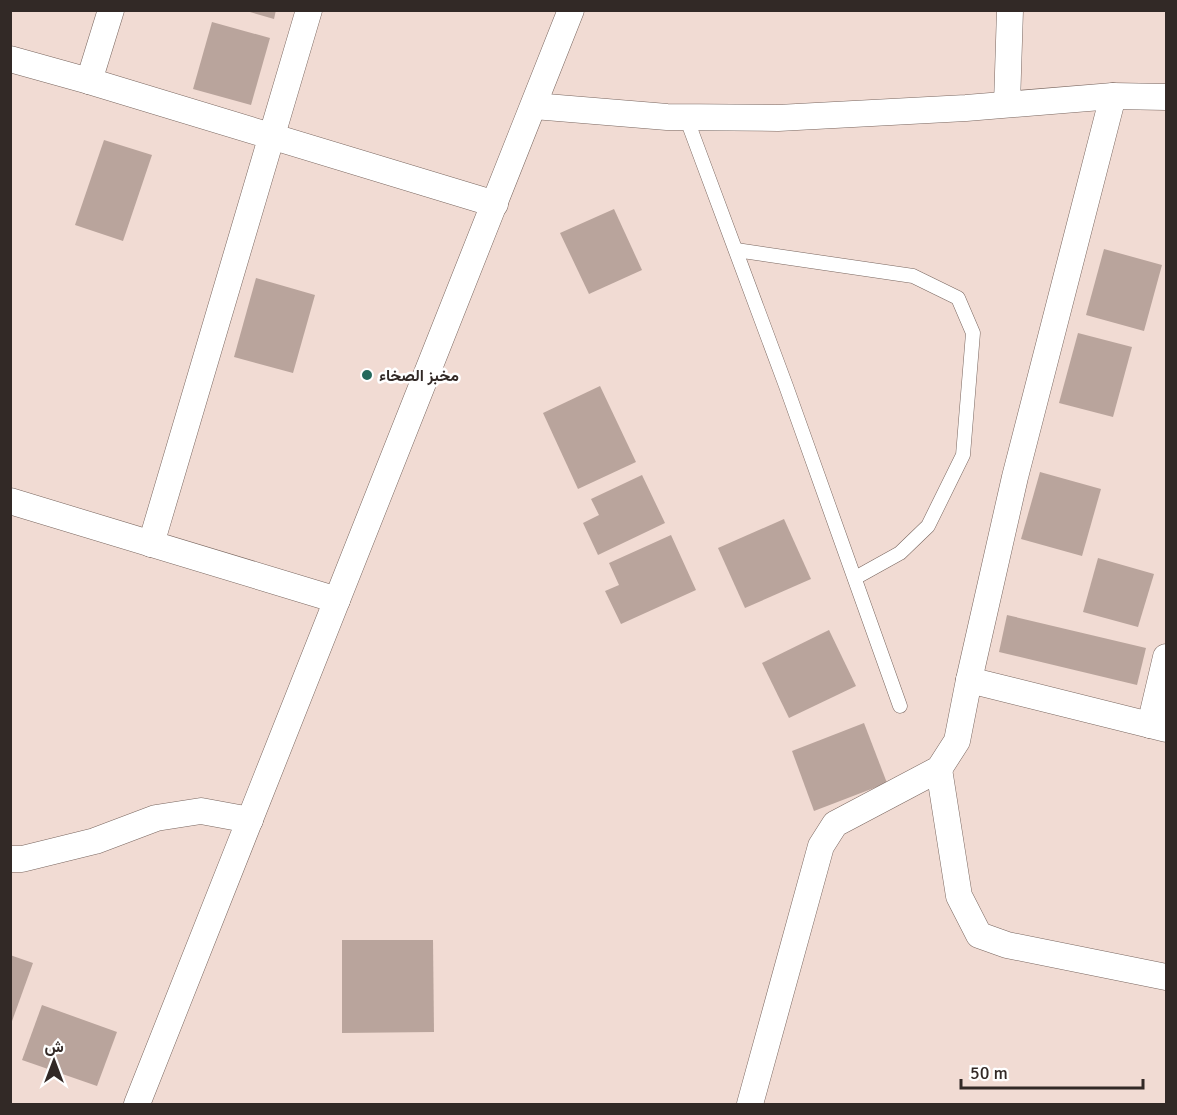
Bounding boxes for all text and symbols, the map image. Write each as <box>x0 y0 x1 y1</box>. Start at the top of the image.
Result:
place label: مخبز الصخاء <box>379 366 459 386</box>
marker: مخبز الصخاء <box>360 368 374 382</box>
north arrow <box>24 1031 84 1091</box>
text: ش <box>44 1037 64 1057</box>
scale bar <box>961 1052 1142 1090</box>
text: 50 m <box>970 1062 1008 1084</box>

